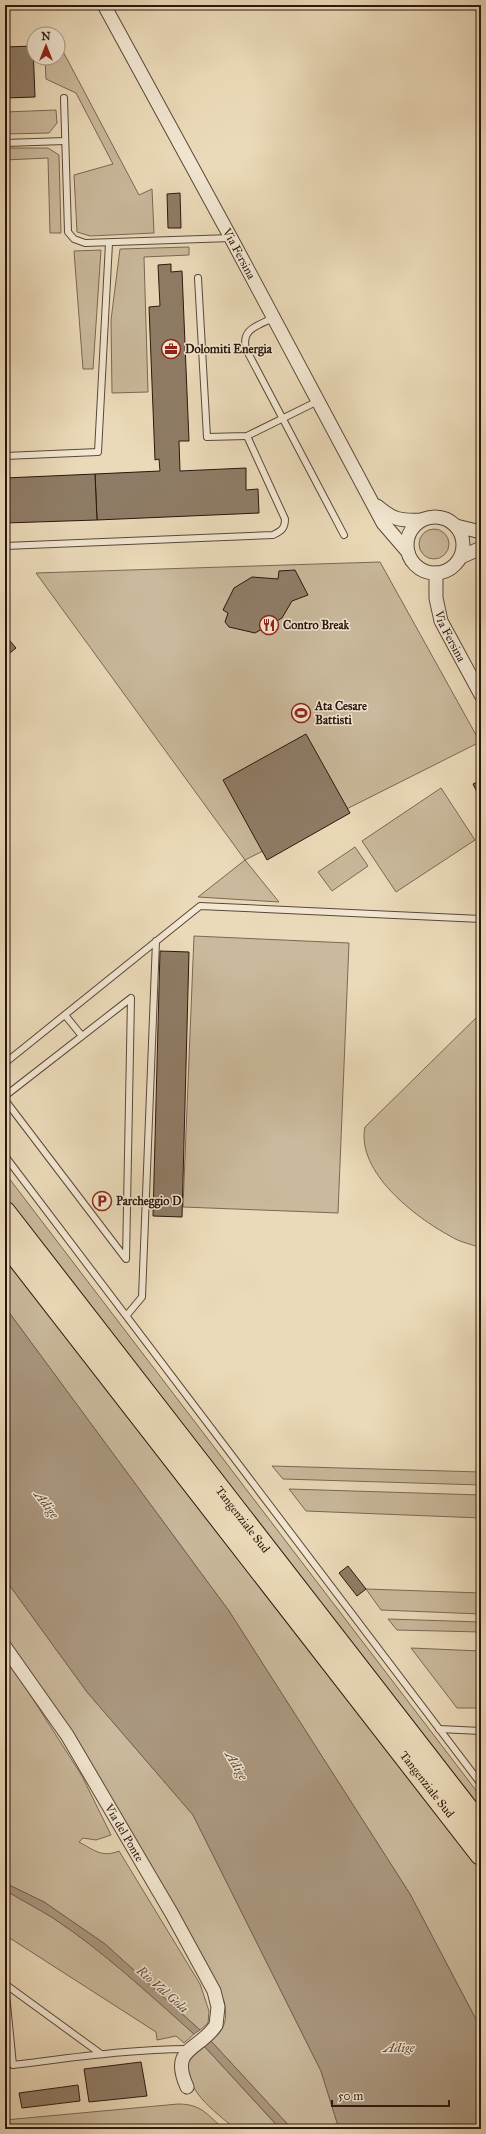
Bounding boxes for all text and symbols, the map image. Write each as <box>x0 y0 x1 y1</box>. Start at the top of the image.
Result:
north arrow <box>26 26 66 66</box>
text: N <box>41 30 51 43</box>
street label: Via Fersina <box>219 225 259 282</box>
office icon: Dolomiti Energia <box>160 338 182 360</box>
place label: Dolomiti Energia <box>185 342 273 357</box>
street label: Via Fersina <box>432 608 469 665</box>
restaurant icon: Contro Break <box>258 614 280 636</box>
place label: Contro Break <box>283 618 350 632</box>
place label: Ata Cesare Battisti <box>314 699 367 727</box>
sports icon: Ata Cesare Battisti <box>290 702 312 724</box>
parking icon: Parcheggio D <box>91 1190 113 1212</box>
place label: Parcheggio D <box>116 1194 182 1209</box>
street label: Tangenziale Sud <box>213 1484 273 1556</box>
water label: Adige <box>29 1486 63 1523</box>
water label: Adige <box>220 1746 251 1784</box>
street label: Tangenziale Sud <box>397 1748 457 1820</box>
street label: Via del Ponte <box>101 1800 147 1864</box>
water label: Rio Val Gola <box>132 1962 192 2017</box>
water label: Adige <box>381 2040 416 2056</box>
scale bar <box>332 2082 449 2108</box>
text: 50 m <box>338 2089 363 2103</box>

